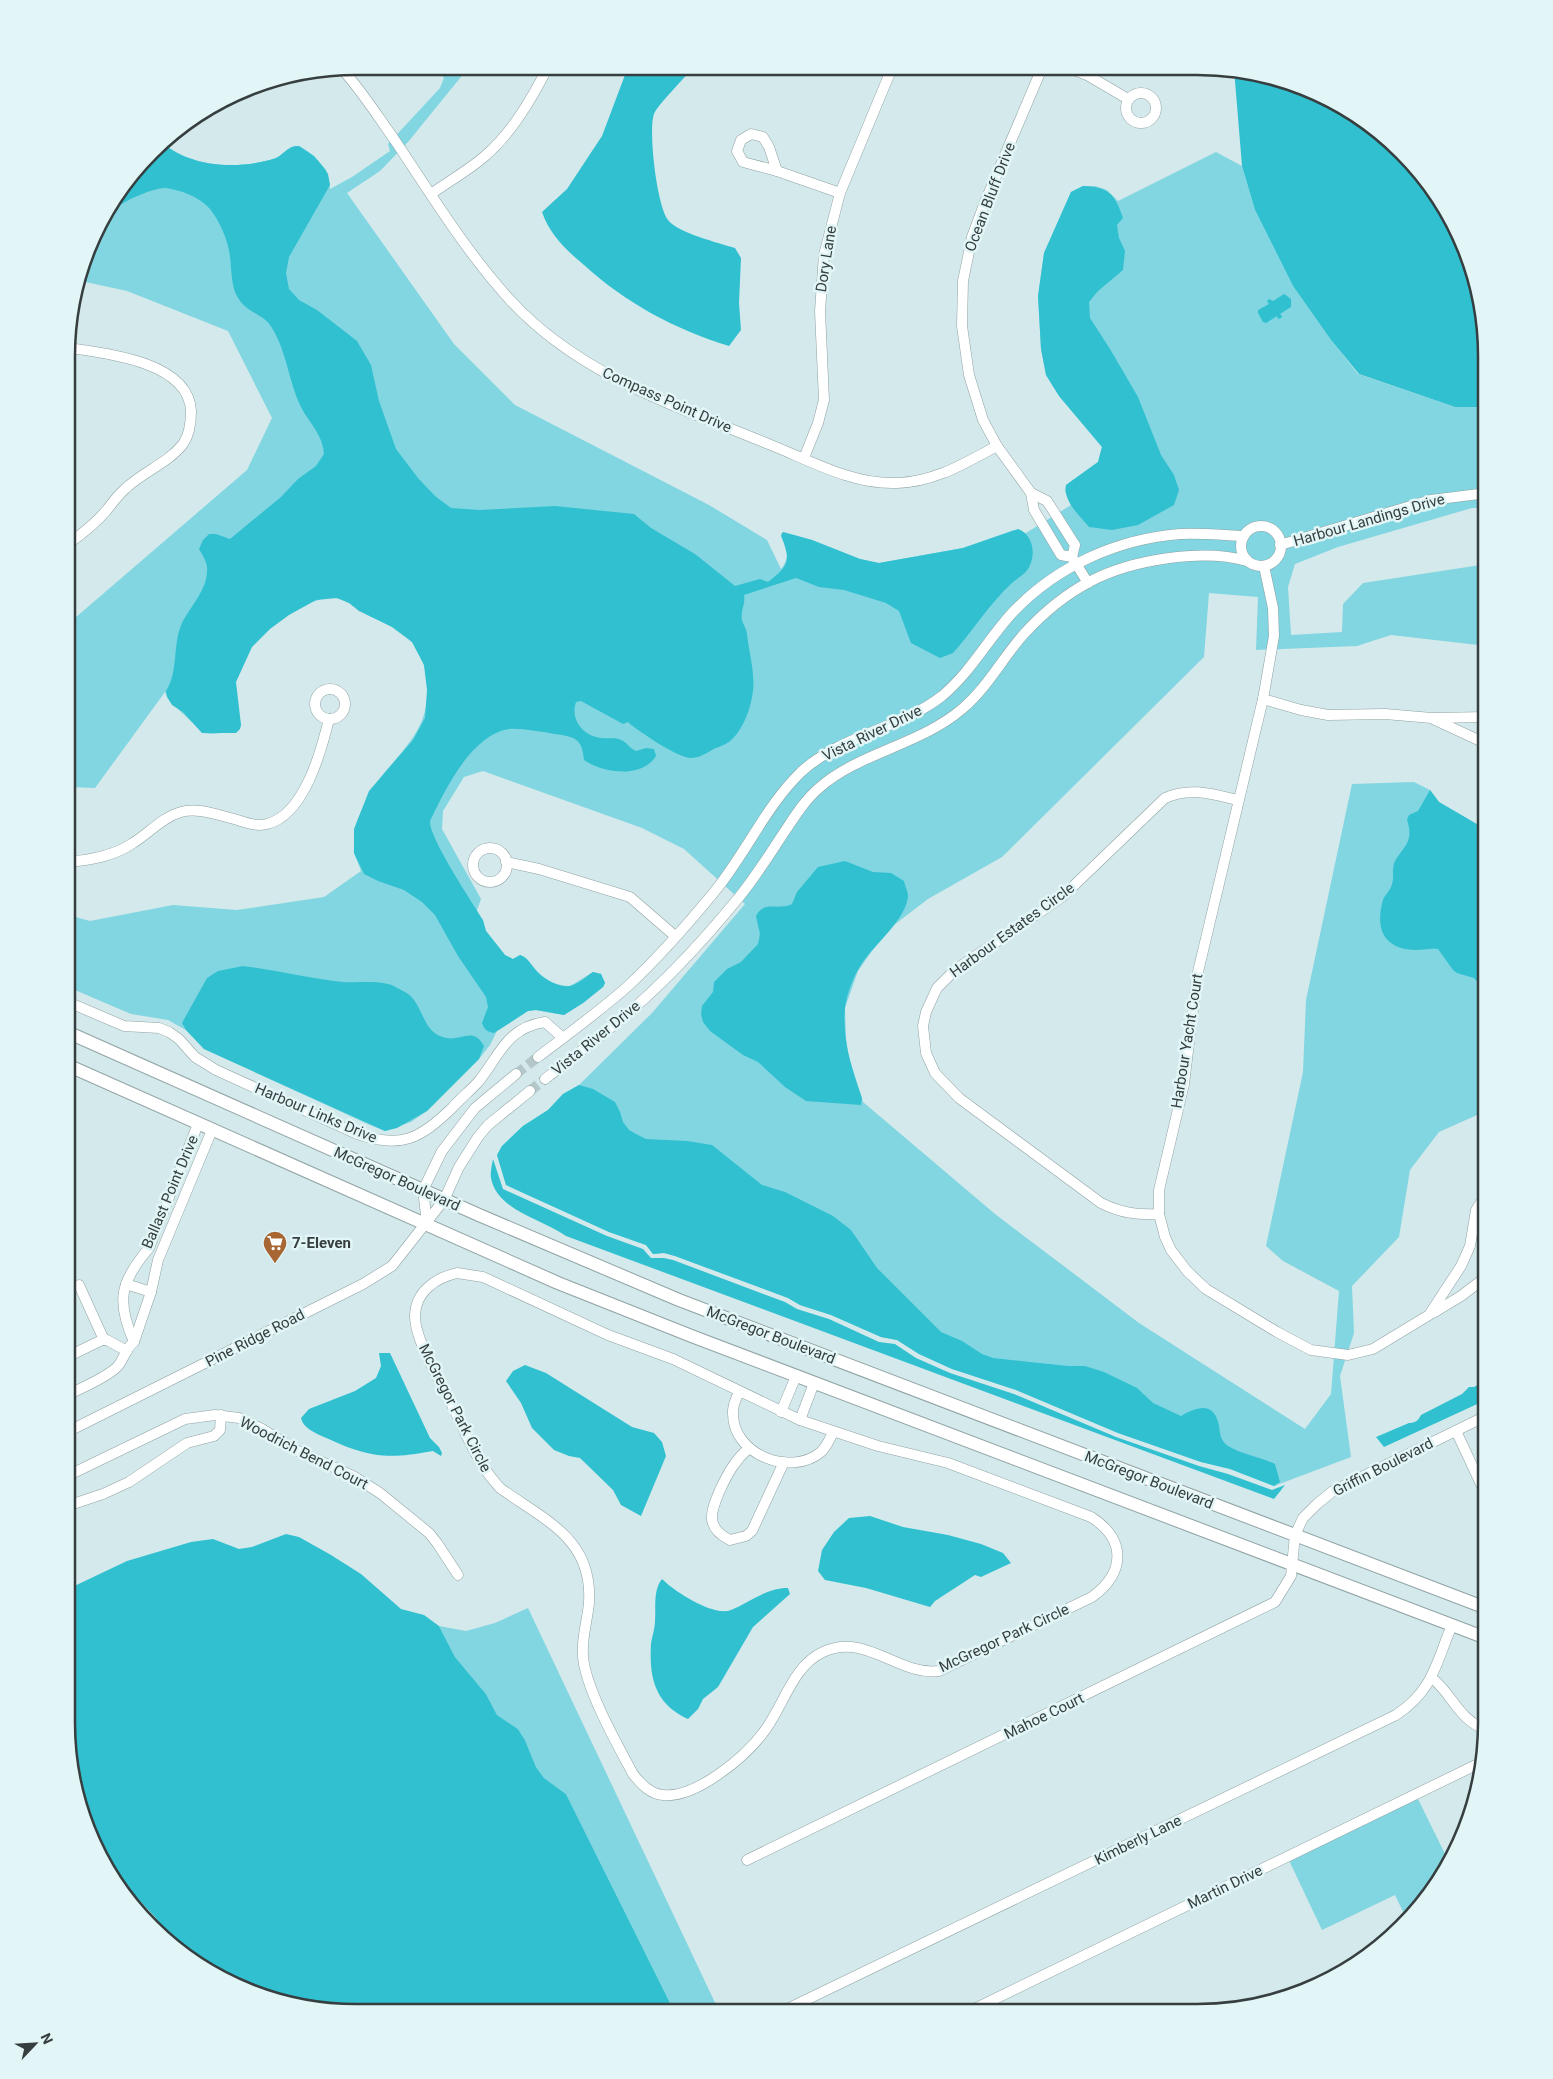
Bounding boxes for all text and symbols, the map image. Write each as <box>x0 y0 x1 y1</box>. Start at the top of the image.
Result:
street label: Ocean Bluff Drive <box>961 140 1019 254</box>
street label: Dory Lane <box>812 225 840 293</box>
street label: Compass Point Drive <box>600 363 734 437</box>
street label: Harbour Landings Drive <box>1291 490 1447 550</box>
street label: Vista River Drive <box>819 701 925 765</box>
street label: Harbour Estates Circle <box>946 879 1078 981</box>
street label: Harbour Yacht Court <box>1167 972 1207 1110</box>
street label: Vista River Drive <box>548 997 644 1079</box>
street label: Harbour Links Drive <box>252 1079 380 1147</box>
street label: Ballast Point Drive <box>138 1133 202 1251</box>
street label: McGregor Boulevard <box>331 1143 463 1215</box>
supermarket icon: 7-Eleven <box>262 1230 288 1264</box>
place label: 7-Eleven <box>292 1234 351 1252</box>
street label: McGregor Boulevard <box>704 1302 838 1368</box>
street label: Pine Ridge Road <box>202 1305 308 1371</box>
street label: McGregor Park Circle <box>415 1341 495 1475</box>
street label: Woodrich Bend Court <box>237 1413 371 1493</box>
street label: Griffin Boulevard <box>1330 1434 1436 1500</box>
street label: McGregor Boulevard <box>1082 1447 1216 1513</box>
street label: McGregor Park Circle <box>936 1600 1072 1676</box>
street label: Mahoe Court <box>1001 1689 1087 1743</box>
street label: Kimberly Lane <box>1092 1811 1185 1869</box>
street label: Martin Drive <box>1185 1861 1265 1913</box>
north arrow <box>10 2019 60 2069</box>
text: N <box>37 2031 56 2046</box>

